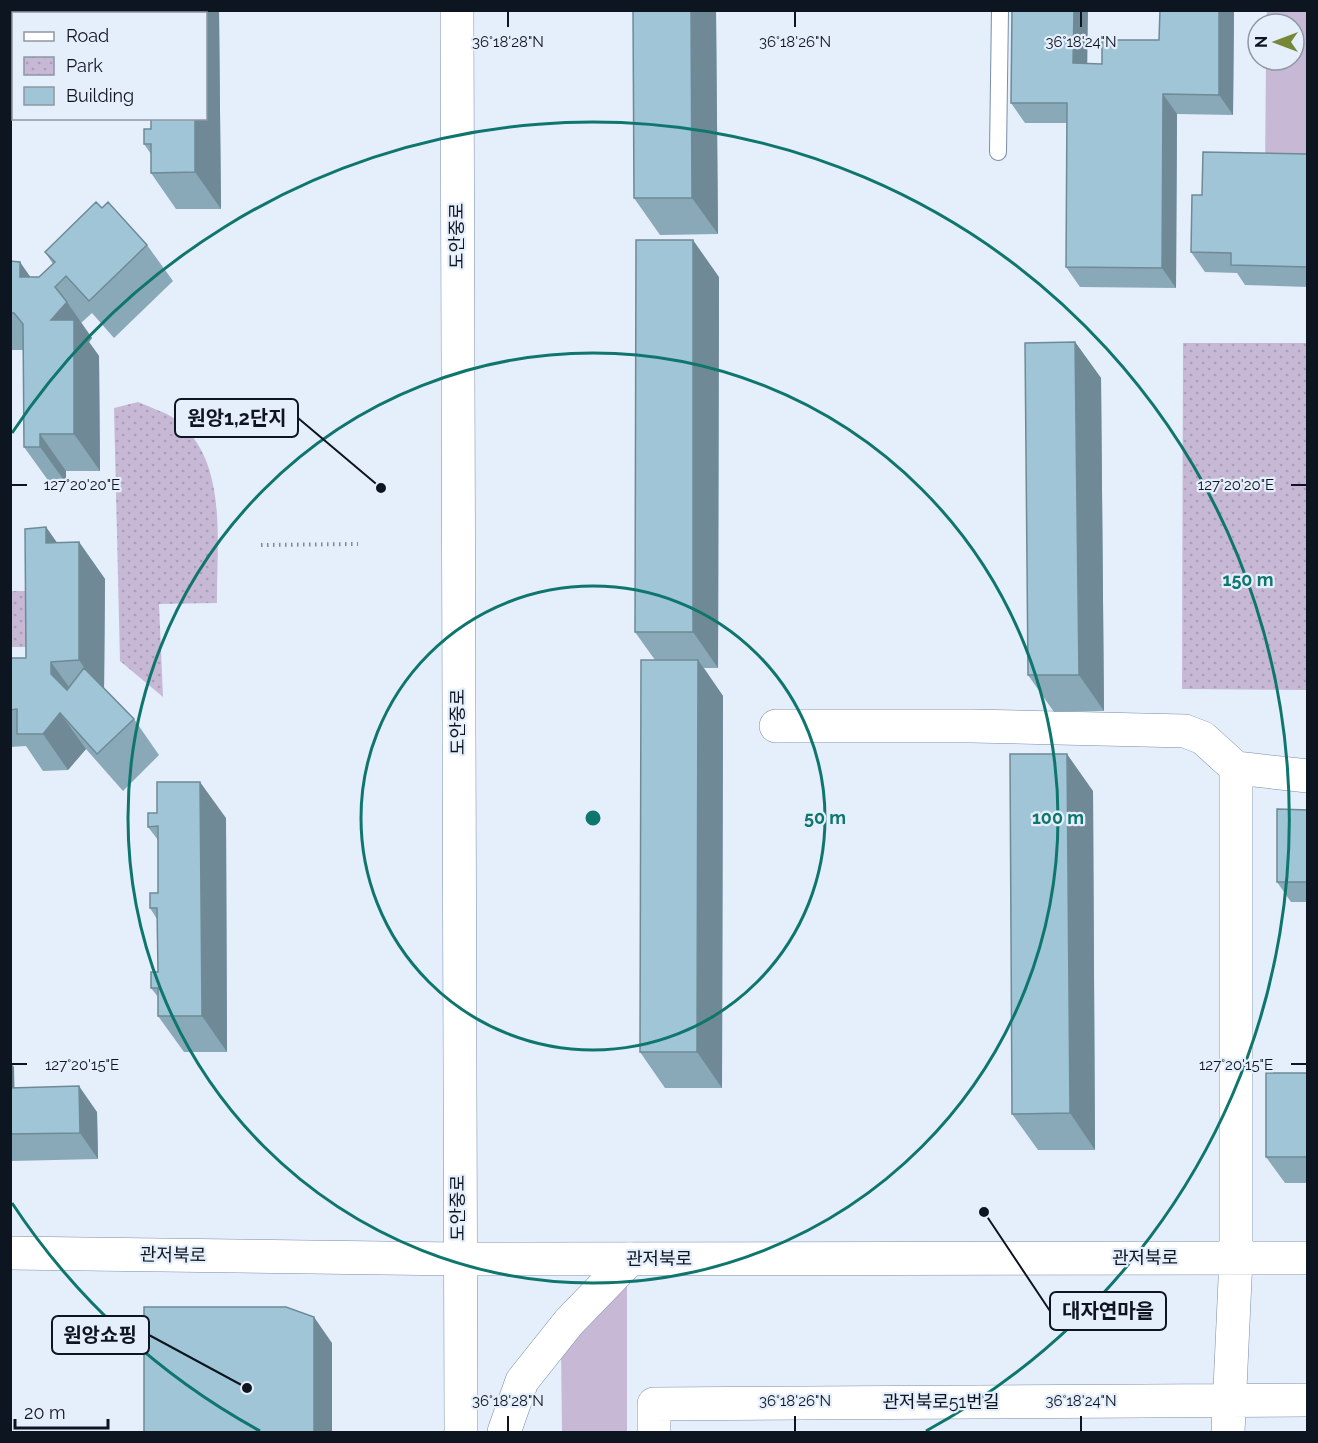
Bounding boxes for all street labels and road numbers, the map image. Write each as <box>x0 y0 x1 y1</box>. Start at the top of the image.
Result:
street label: 도안중로 <box>446 203 467 269</box>
street label: 도안중로 <box>447 689 468 755</box>
street label: 도안중로 <box>447 1175 468 1241</box>
street label: 관저북로 <box>140 1243 206 1266</box>
street label: 관저북로 <box>1112 1247 1178 1268</box>
street label: 관저북로 <box>626 1248 692 1269</box>
street label: 관저북로51번길 <box>883 1391 999 1412</box>

